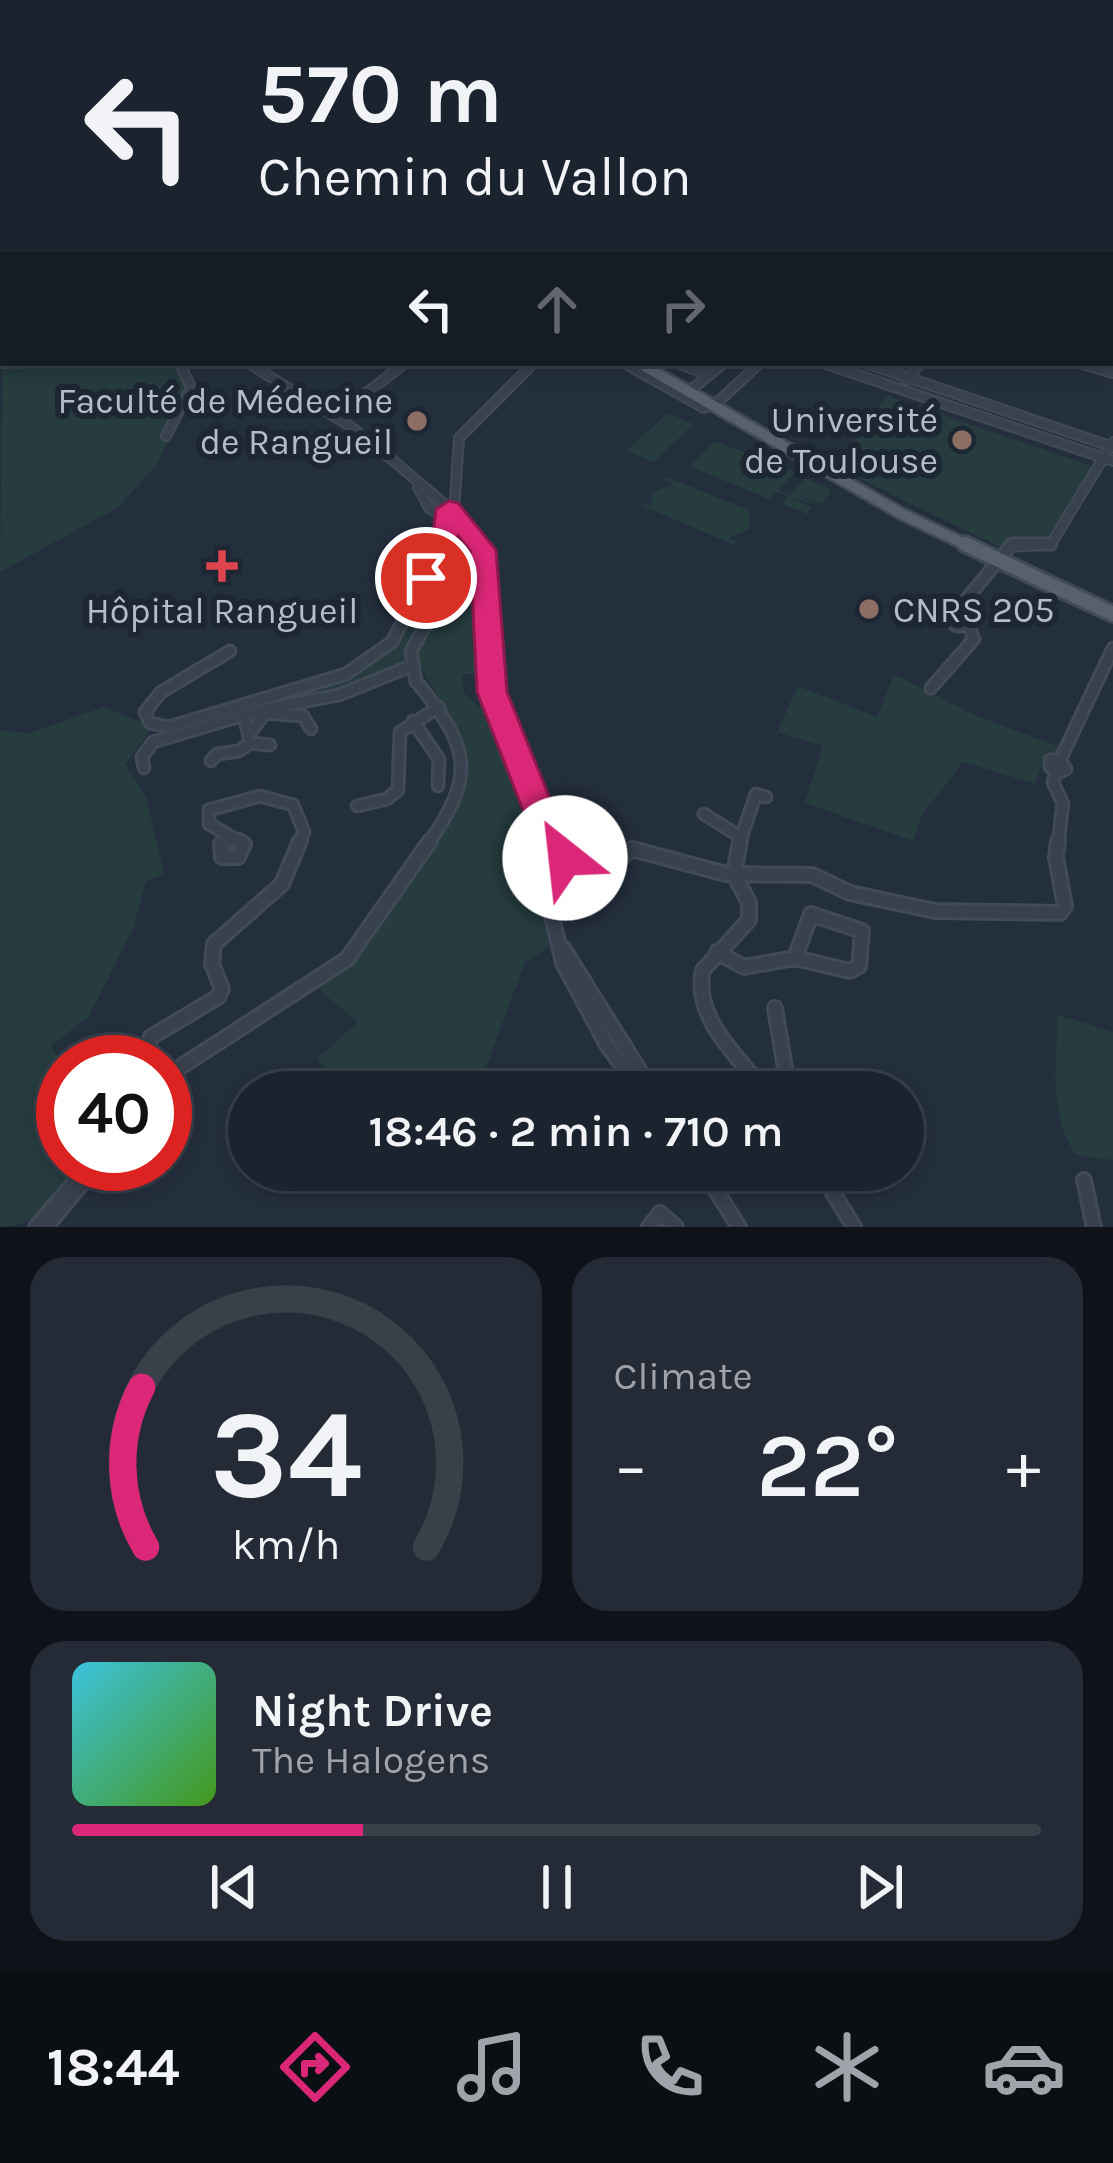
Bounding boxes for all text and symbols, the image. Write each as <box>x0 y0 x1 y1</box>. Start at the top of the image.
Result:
text: 570 m <box>258 45 503 143</box>
icon: left <box>60 48 216 204</box>
text: Chemin du Vallon <box>258 145 692 209</box>
icon: left <box>398 276 464 342</box>
icon: ahead <box>524 276 590 342</box>
icon: right <box>650 276 716 342</box>
place label: Faculté de Médecine de Rangueil <box>57 380 393 463</box>
place label: Université de Toulouse <box>744 399 938 482</box>
marker: Faculté de Médecine de Rangueil <box>404 408 430 434</box>
marker: Université de Toulouse <box>949 427 975 453</box>
pin <box>375 527 477 629</box>
icon: arrive <box>393 545 459 611</box>
marker: Hôpital Rangueil <box>206 550 238 582</box>
place label: CNRS 205 <box>893 589 1055 631</box>
place label: Hôpital Rangueil <box>86 590 358 632</box>
marker: CNRS 205 <box>856 596 882 622</box>
position arrow <box>502 795 628 921</box>
speed limit sign: 40 <box>36 1035 192 1191</box>
text: 18:46 · 2 min · 710 m <box>369 1105 783 1157</box>
text: Climate <box>614 1353 753 1399</box>
text: 34 <box>210 1382 362 1527</box>
text: 22° <box>757 1413 898 1519</box>
text: − <box>614 1427 648 1505</box>
text: + <box>1006 1427 1041 1505</box>
text: km/h <box>231 1520 340 1570</box>
text: Night Drive <box>252 1685 493 1737</box>
text: The Halogens <box>252 1737 490 1783</box>
icon: previous <box>201 1854 267 1920</box>
icon: pause <box>524 1854 590 1920</box>
icon: next <box>847 1854 913 1920</box>
icon: directions <box>273 2025 357 2109</box>
icon: music <box>450 2025 534 2109</box>
icon: phone <box>628 2025 712 2109</box>
icon: climate <box>805 2025 889 2109</box>
icon: car <box>982 2025 1066 2109</box>
text: 18:44 <box>47 2035 180 2099</box>

